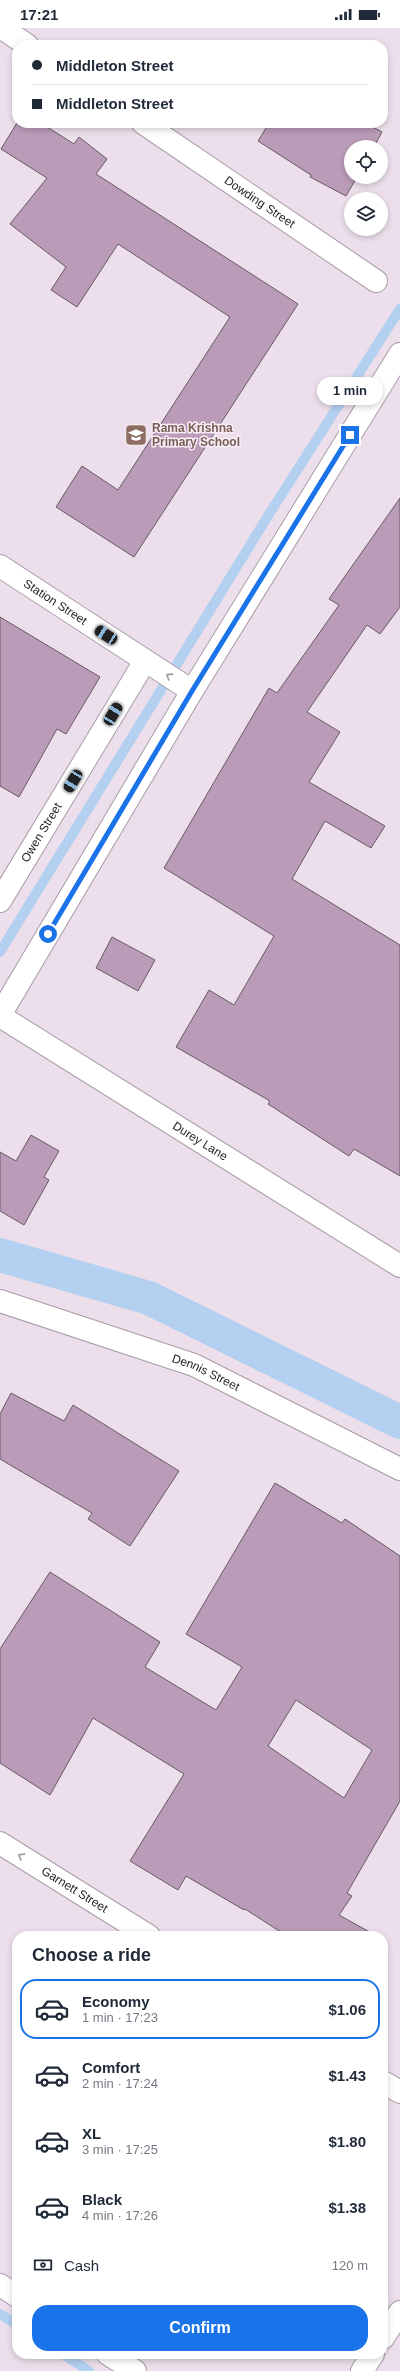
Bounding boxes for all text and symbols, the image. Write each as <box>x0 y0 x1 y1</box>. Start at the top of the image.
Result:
text: 17:21 <box>20 6 58 23</box>
text: Middleton Street <box>56 57 174 74</box>
text: Middleton Street <box>56 95 174 112</box>
map controls <box>344 140 388 236</box>
button: locate <box>344 140 388 184</box>
street label: Dowding Street <box>222 173 298 231</box>
button: layers <box>344 192 388 236</box>
callout: 1 min <box>317 377 383 405</box>
text: 1 min <box>333 383 367 398</box>
place label: Rama Krishna Primary School <box>152 421 240 449</box>
school or university icon: Rama Krishna Primary School <box>123 422 149 448</box>
route end <box>341 426 359 444</box>
street label: Station Street <box>21 576 90 628</box>
car <box>93 623 119 647</box>
one-way arrow <box>166 673 173 681</box>
car <box>102 701 124 727</box>
car <box>62 768 84 794</box>
street label: Owen Street <box>18 800 65 865</box>
route start <box>39 925 57 943</box>
street label: Durey Lane <box>170 1119 230 1164</box>
street label: Dennis Street <box>170 1351 242 1394</box>
one-way arrow <box>18 1853 25 1861</box>
street label: Garnett Street <box>39 1864 111 1916</box>
text: Choose a ride <box>32 1945 151 1965</box>
icon: car <box>34 1991 70 2027</box>
text: Economy <box>82 1993 150 2010</box>
text: $1.06 <box>328 2001 366 2018</box>
text: 1 min · 17:23 <box>82 2010 158 2025</box>
icon: car <box>34 2057 70 2093</box>
text: Comfort <box>82 2059 140 2076</box>
text: $1.43 <box>328 2067 366 2084</box>
text: 2 min · 17:24 <box>82 2076 158 2091</box>
icon: car <box>34 2123 70 2159</box>
text: XL <box>82 2125 101 2142</box>
text: $1.80 <box>328 2133 366 2150</box>
text: 3 min · 17:25 <box>82 2142 158 2157</box>
icon: car <box>34 2189 70 2225</box>
text: Black <box>82 2191 122 2208</box>
text: $1.38 <box>328 2199 366 2216</box>
text: 4 min · 17:26 <box>82 2208 158 2223</box>
icon: cash <box>32 2254 54 2276</box>
text: Cash <box>64 2257 99 2274</box>
text: 120 m <box>332 2258 368 2273</box>
button: Confirm <box>32 2305 368 2351</box>

